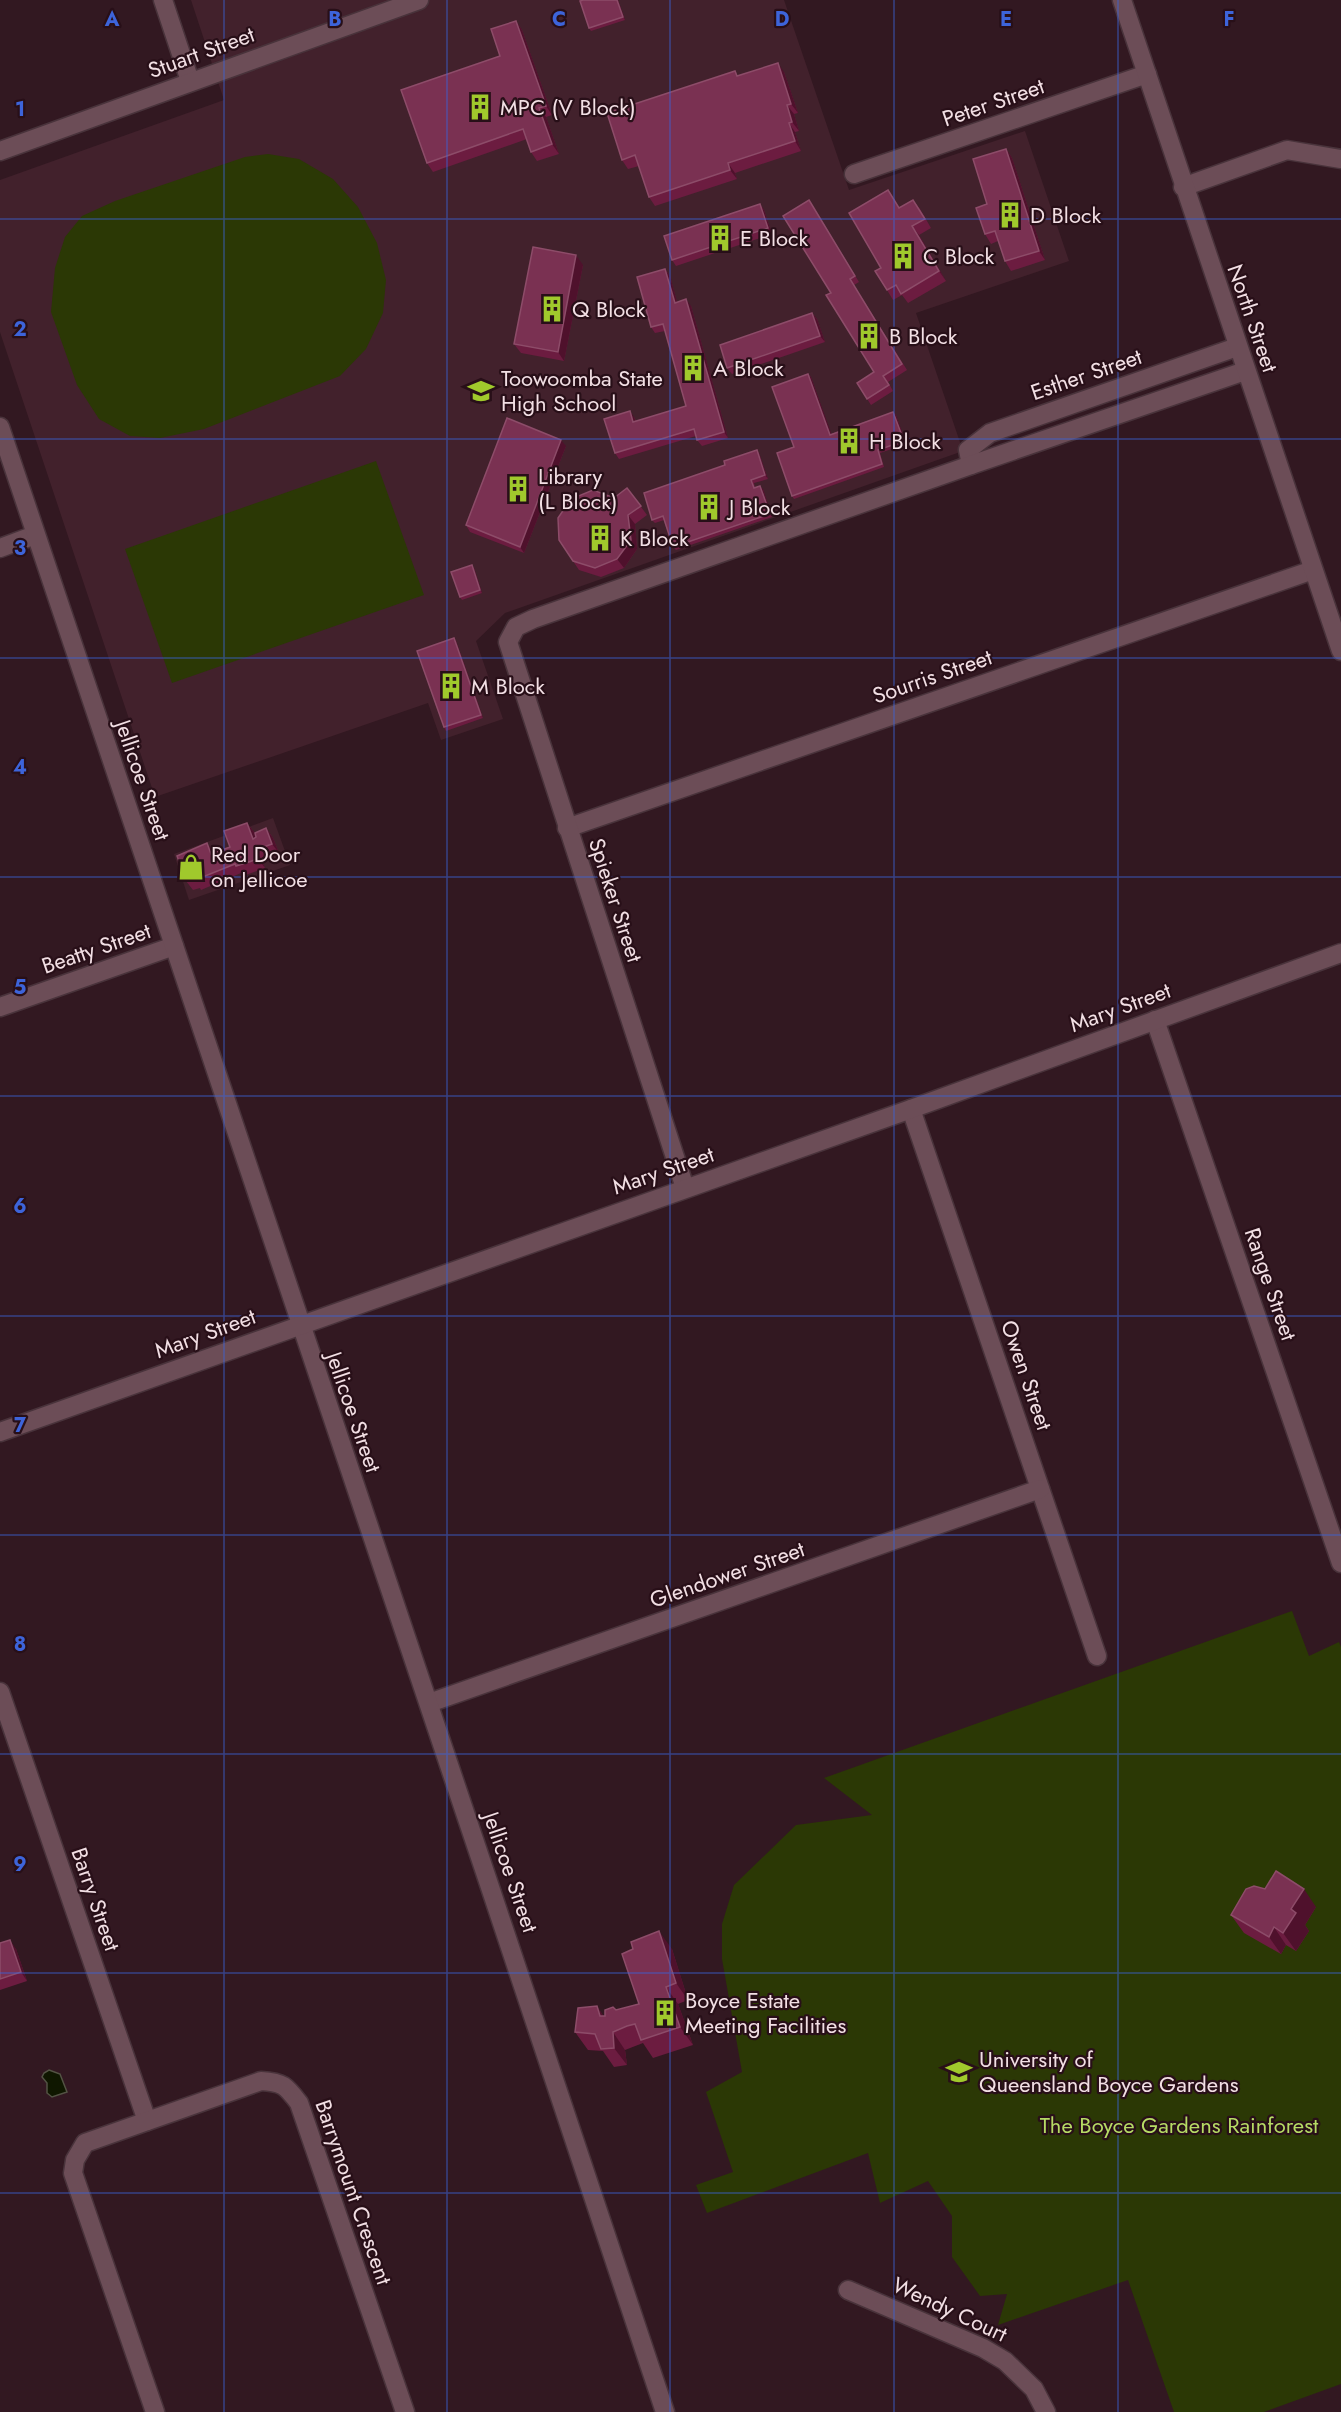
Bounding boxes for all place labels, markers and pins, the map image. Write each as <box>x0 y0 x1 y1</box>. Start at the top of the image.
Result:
place label: MPC (V Block) <box>500 91 636 123</box>
building icon: MPC (V Block) <box>465 92 495 122</box>
place label: D Block <box>1030 199 1101 231</box>
building icon: D Block <box>995 200 1025 230</box>
place label: E Block <box>740 222 809 254</box>
building icon: E Block <box>705 223 735 253</box>
place label: C Block <box>923 240 995 272</box>
building icon: C Block <box>888 241 918 271</box>
place label: Q Block <box>572 293 646 325</box>
building icon: Q Block <box>537 294 567 324</box>
place label: B Block <box>889 320 958 352</box>
building icon: B Block <box>854 321 884 351</box>
place label: A Block <box>713 352 784 384</box>
building icon: A Block <box>678 353 708 383</box>
place label: Toowoomba State High School <box>501 362 663 419</box>
school or university icon: Toowoomba State High School <box>466 376 496 406</box>
place label: H Block <box>869 425 941 457</box>
building icon: H Block <box>834 426 864 456</box>
place label: Library (L Block) <box>538 460 618 517</box>
building icon: Library (L Block) <box>503 474 533 504</box>
place label: J Block <box>726 491 791 523</box>
building icon: J Block <box>694 492 724 522</box>
place label: K Block <box>620 522 689 554</box>
building icon: K Block <box>585 523 615 553</box>
place label: M Block <box>471 670 545 702</box>
building icon: M Block <box>436 671 466 701</box>
place label: Red Door on Jellicoe <box>211 838 307 895</box>
shop icon: Red Door on Jellicoe <box>176 852 206 882</box>
place label: Boyce Estate Meeting Facilities <box>685 1984 846 2041</box>
building icon: Boyce Estate Meeting Facilities <box>650 1998 680 2028</box>
place label: University of Queensland Boyce Gardens <box>979 2043 1239 2100</box>
school or university icon: University of Queensland Boyce Gardens <box>944 2057 974 2087</box>

